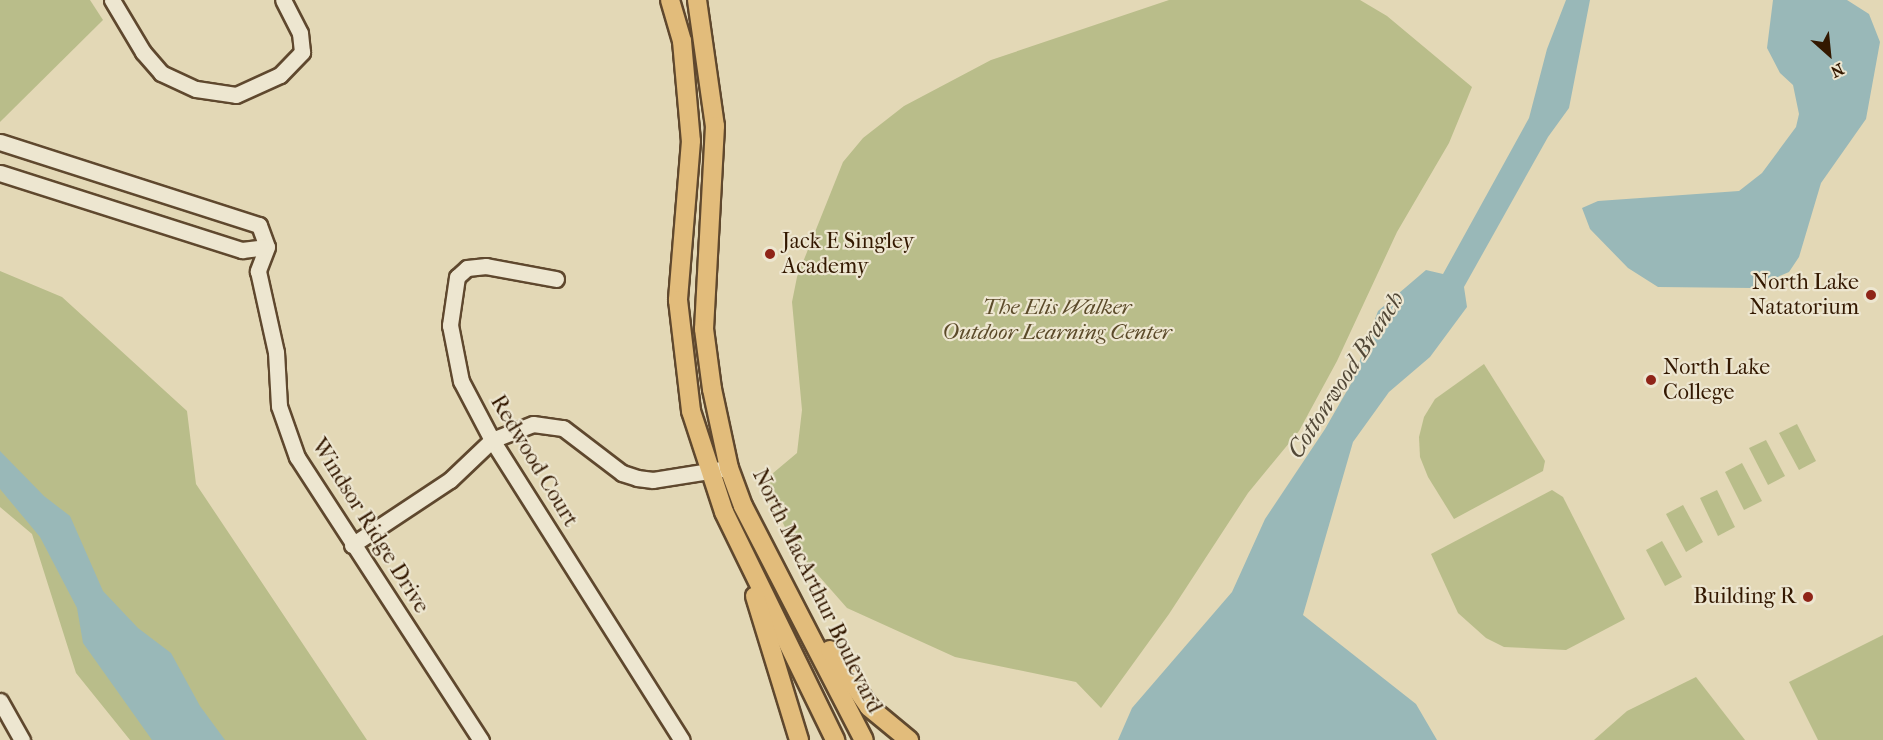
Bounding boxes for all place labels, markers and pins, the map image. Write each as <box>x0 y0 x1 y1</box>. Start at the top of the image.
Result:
place label: Jack E Singley Academy <box>782 228 914 280</box>
marker: Jack E Singley Academy <box>763 247 777 261</box>
place label: North Lake Natatorium <box>1749 269 1859 320</box>
marker: North Lake Natatorium <box>1864 288 1878 302</box>
place label: North Lake College <box>1663 354 1770 406</box>
marker: North Lake College <box>1644 373 1658 387</box>
place label: Building R <box>1693 584 1796 610</box>
marker: Building R <box>1801 590 1815 604</box>

